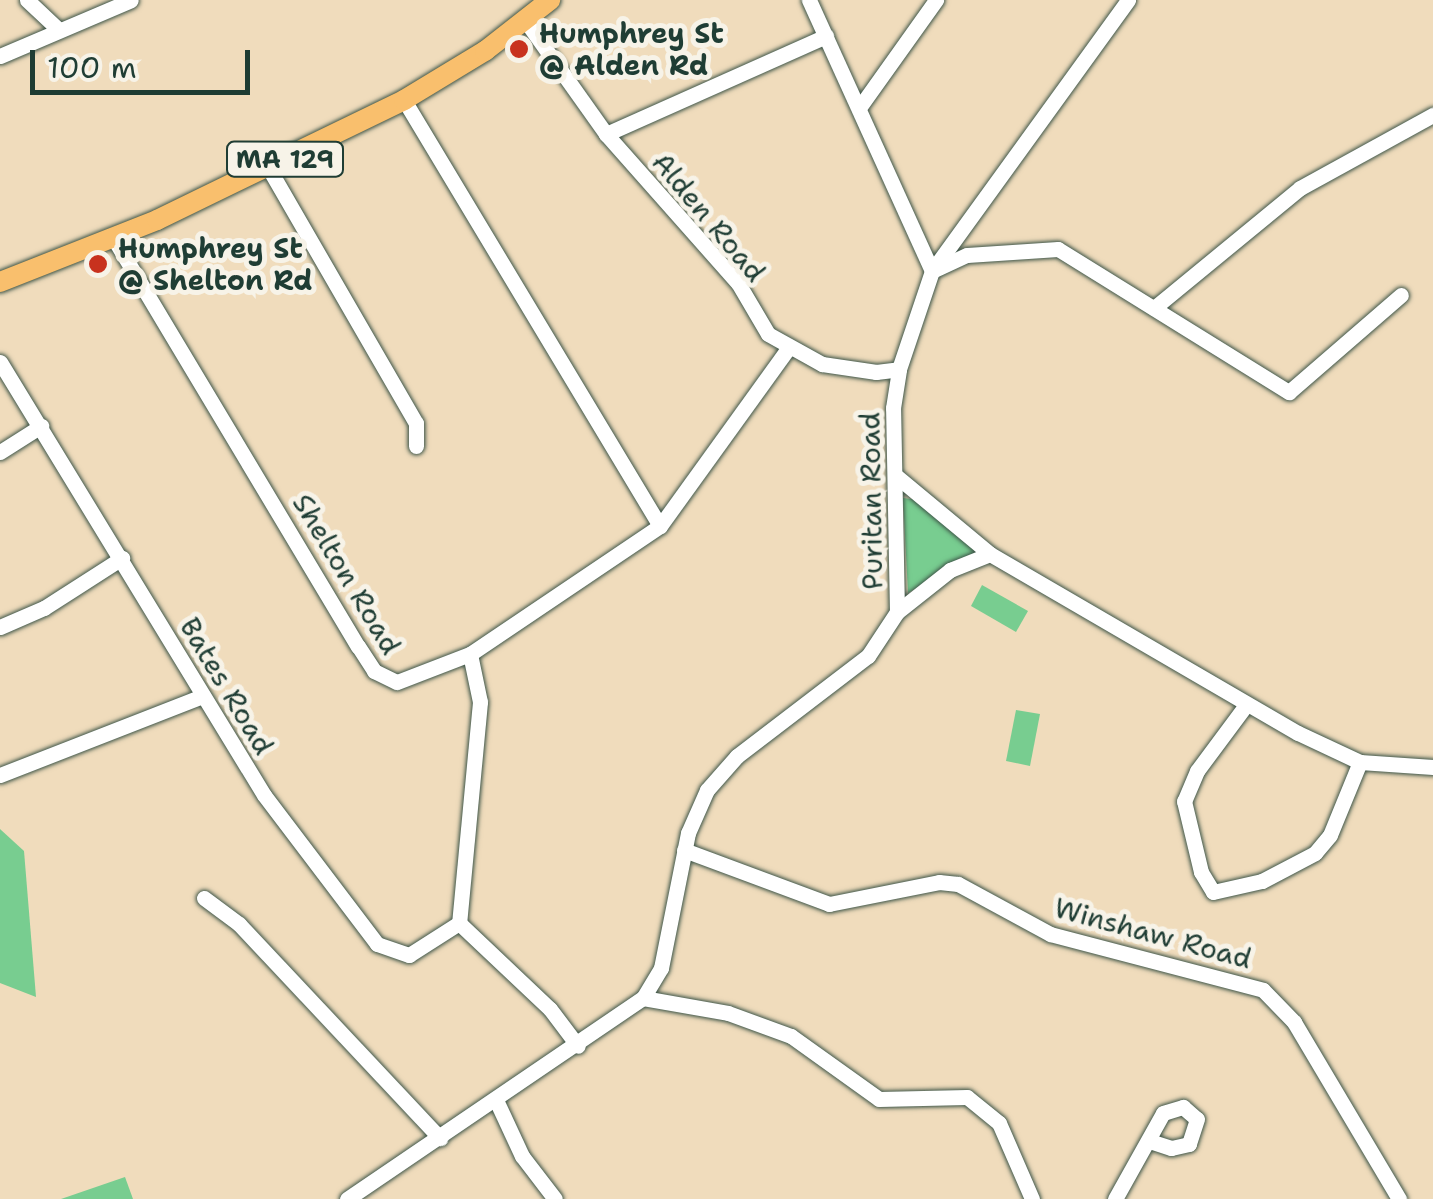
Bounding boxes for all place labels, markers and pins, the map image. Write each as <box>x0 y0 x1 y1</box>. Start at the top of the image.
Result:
place label: Humphrey St @ Alden Rd <box>539 16 724 82</box>
marker: Humphrey St @ Alden Rd <box>508 38 530 60</box>
place label: Humphrey St @ Shelton Rd <box>118 231 313 297</box>
marker: Humphrey St @ Shelton Rd <box>87 253 109 275</box>

